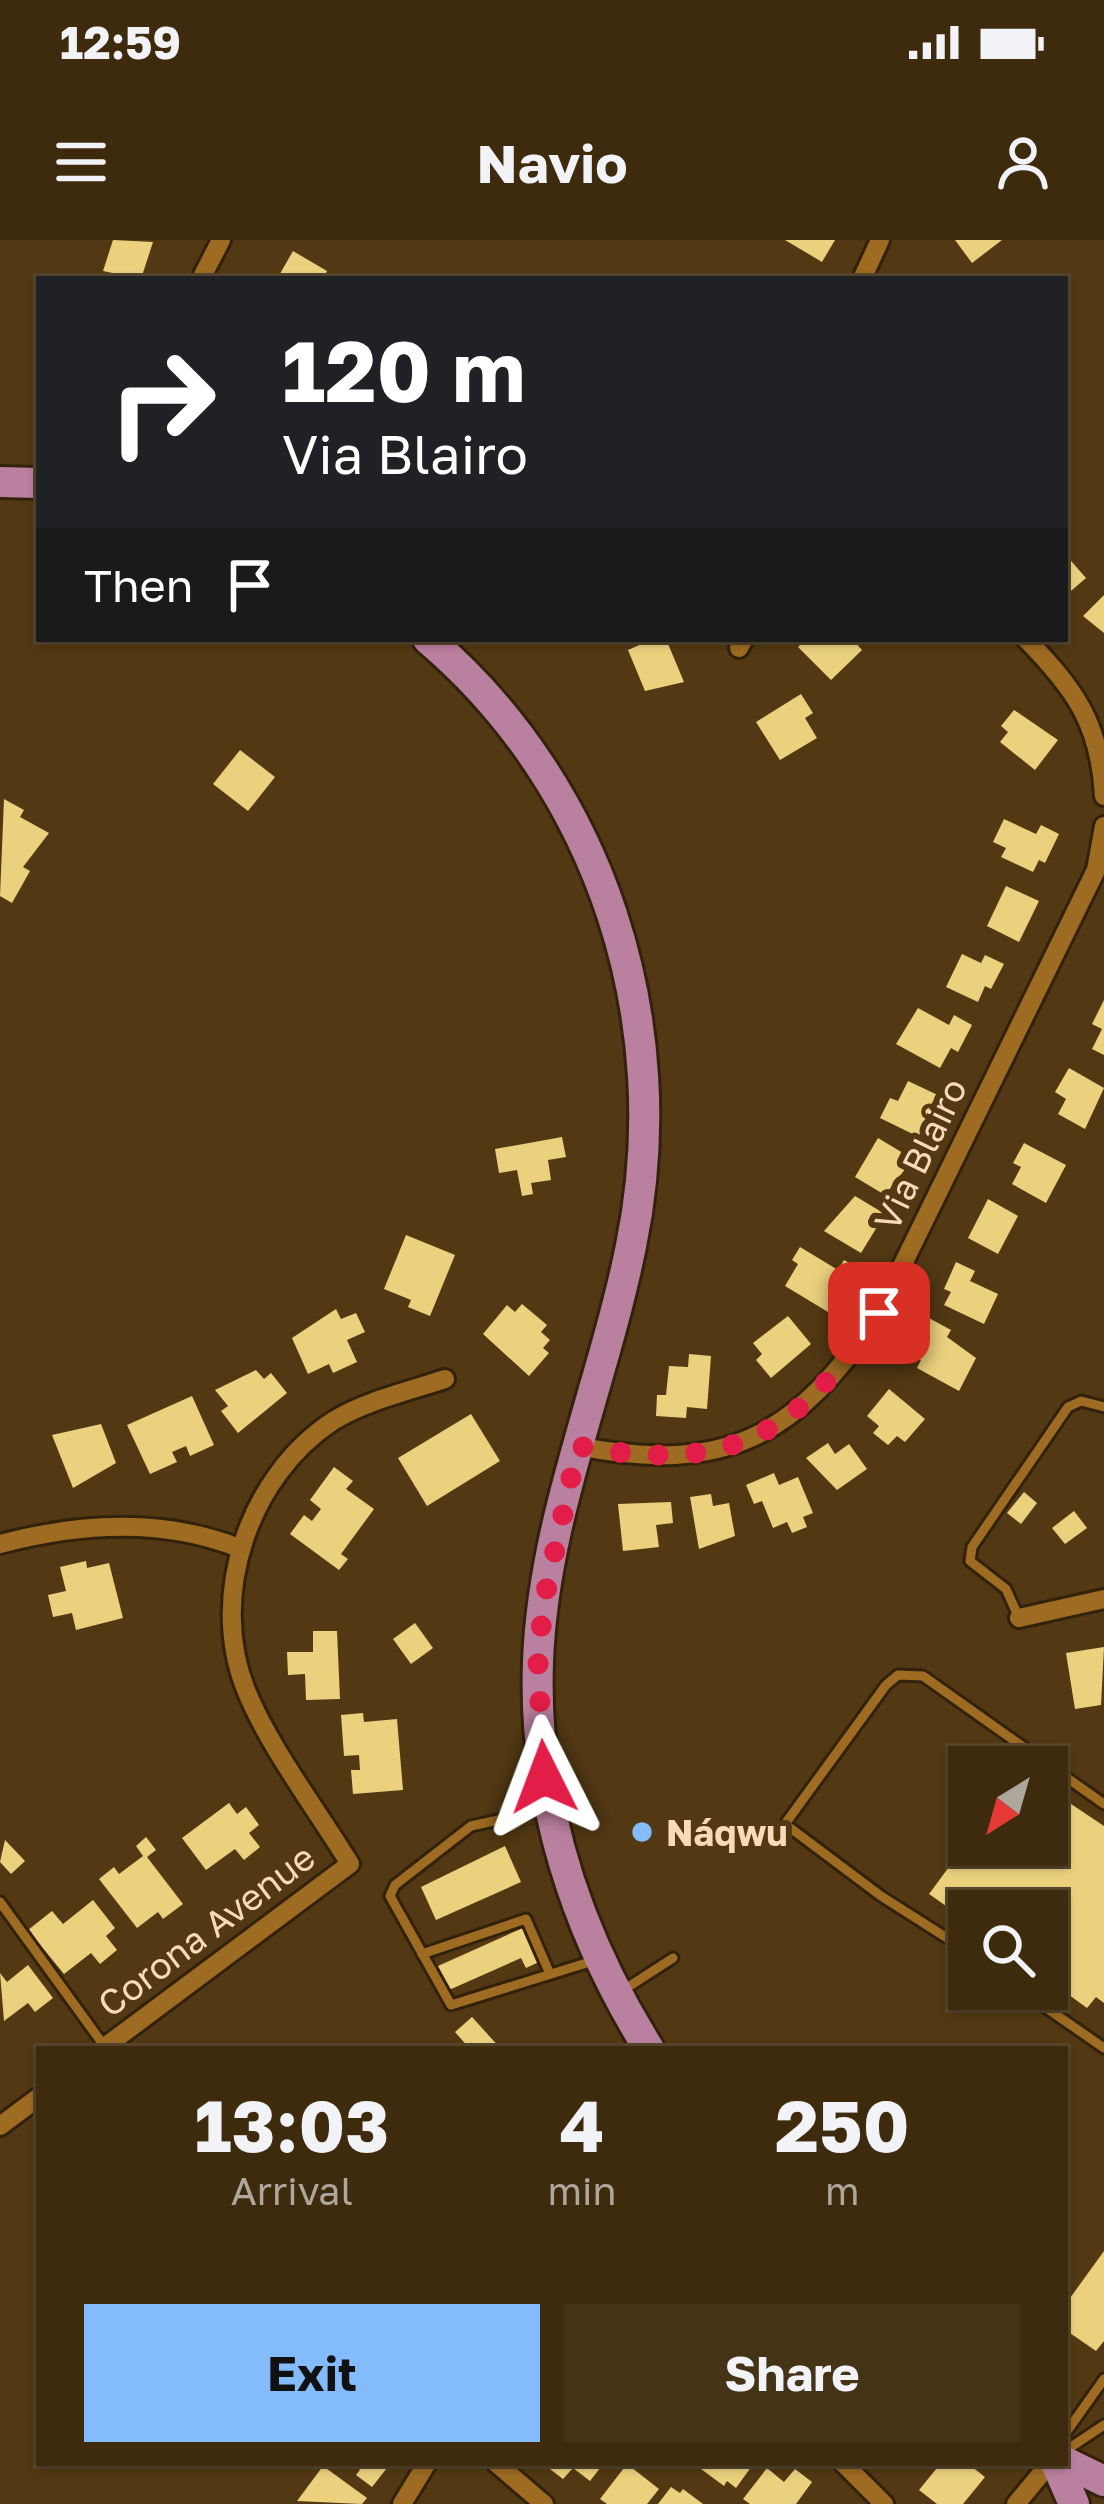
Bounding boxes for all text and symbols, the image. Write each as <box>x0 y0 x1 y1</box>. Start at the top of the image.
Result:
text: 12:59 <box>60 15 181 69</box>
icon: menu <box>48 129 114 195</box>
icon: person <box>990 129 1056 195</box>
text: Navio <box>476 130 628 195</box>
text: 120 m <box>282 320 526 420</box>
icon: right <box>84 324 240 480</box>
text: Via Blairo <box>282 421 528 486</box>
icon: arrive <box>217 552 283 618</box>
text: Then <box>84 558 193 612</box>
street label: Via Blairo <box>865 1071 975 1237</box>
pin <box>828 1262 930 1364</box>
icon: arrive <box>846 1280 912 1346</box>
position arrow <box>481 1714 607 1840</box>
north arrow <box>948 1746 1068 1866</box>
map controls <box>948 1746 1068 2010</box>
place label: Náqwu <box>666 1811 788 1854</box>
marker: Náqwu <box>629 1819 655 1845</box>
street label: Corona Avenue <box>89 1835 323 2025</box>
button: search <box>948 1890 1068 2010</box>
text: 13:03 <box>194 2081 389 2168</box>
text: 4 <box>560 2081 605 2168</box>
text: 250 <box>775 2081 910 2168</box>
text: Arrival <box>231 2167 353 2214</box>
text: min <box>548 2167 617 2214</box>
text: m <box>825 2167 860 2214</box>
button: Exit <box>84 2304 540 2442</box>
button: Share <box>564 2304 1020 2442</box>

